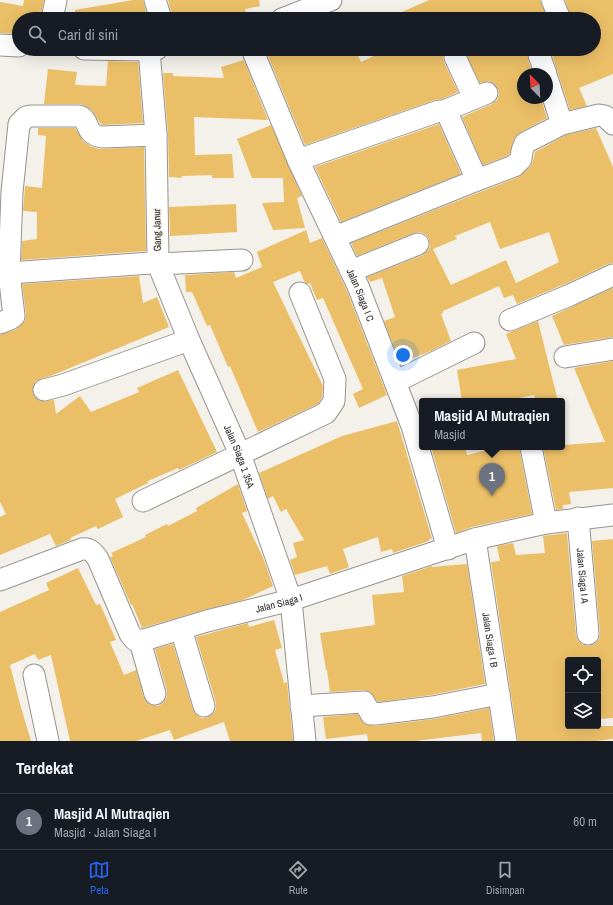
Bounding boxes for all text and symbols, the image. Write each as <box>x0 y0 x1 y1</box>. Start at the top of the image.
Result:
search box <box>12 12 601 56</box>
icon: search <box>26 23 48 45</box>
text: Cari di sini <box>58 24 118 45</box>
north arrow <box>517 68 553 104</box>
street label: Gang Janur <box>150 208 164 252</box>
street label: Jalan Siaga I C <box>344 266 378 323</box>
your location <box>393 345 413 365</box>
popup <box>419 398 565 450</box>
text: Masjid Al Mutraqien <box>434 405 550 426</box>
street label: Jalan Siaga 1 35A <box>221 422 258 490</box>
text: Masjid <box>434 426 466 443</box>
pin: 1 <box>479 463 505 496</box>
street label: Jalan Siaga I A <box>574 548 592 604</box>
street label: Jalan Siaga I <box>254 590 304 615</box>
street label: Jalan Siaga I B <box>480 611 501 669</box>
map controls <box>565 657 601 729</box>
button: locate <box>565 657 601 693</box>
button: layers <box>565 693 601 729</box>
text: Terdekat <box>16 756 73 779</box>
text: Masjid Al Mutraqien <box>54 803 170 824</box>
text: 1 <box>26 813 32 830</box>
text: 60 m <box>573 813 597 830</box>
text: Masjid · Jalan Siaga I <box>54 824 157 841</box>
tab: Peta <box>88 859 110 897</box>
tab: Rute <box>287 859 309 897</box>
tab: Disimpan <box>486 859 525 897</box>

